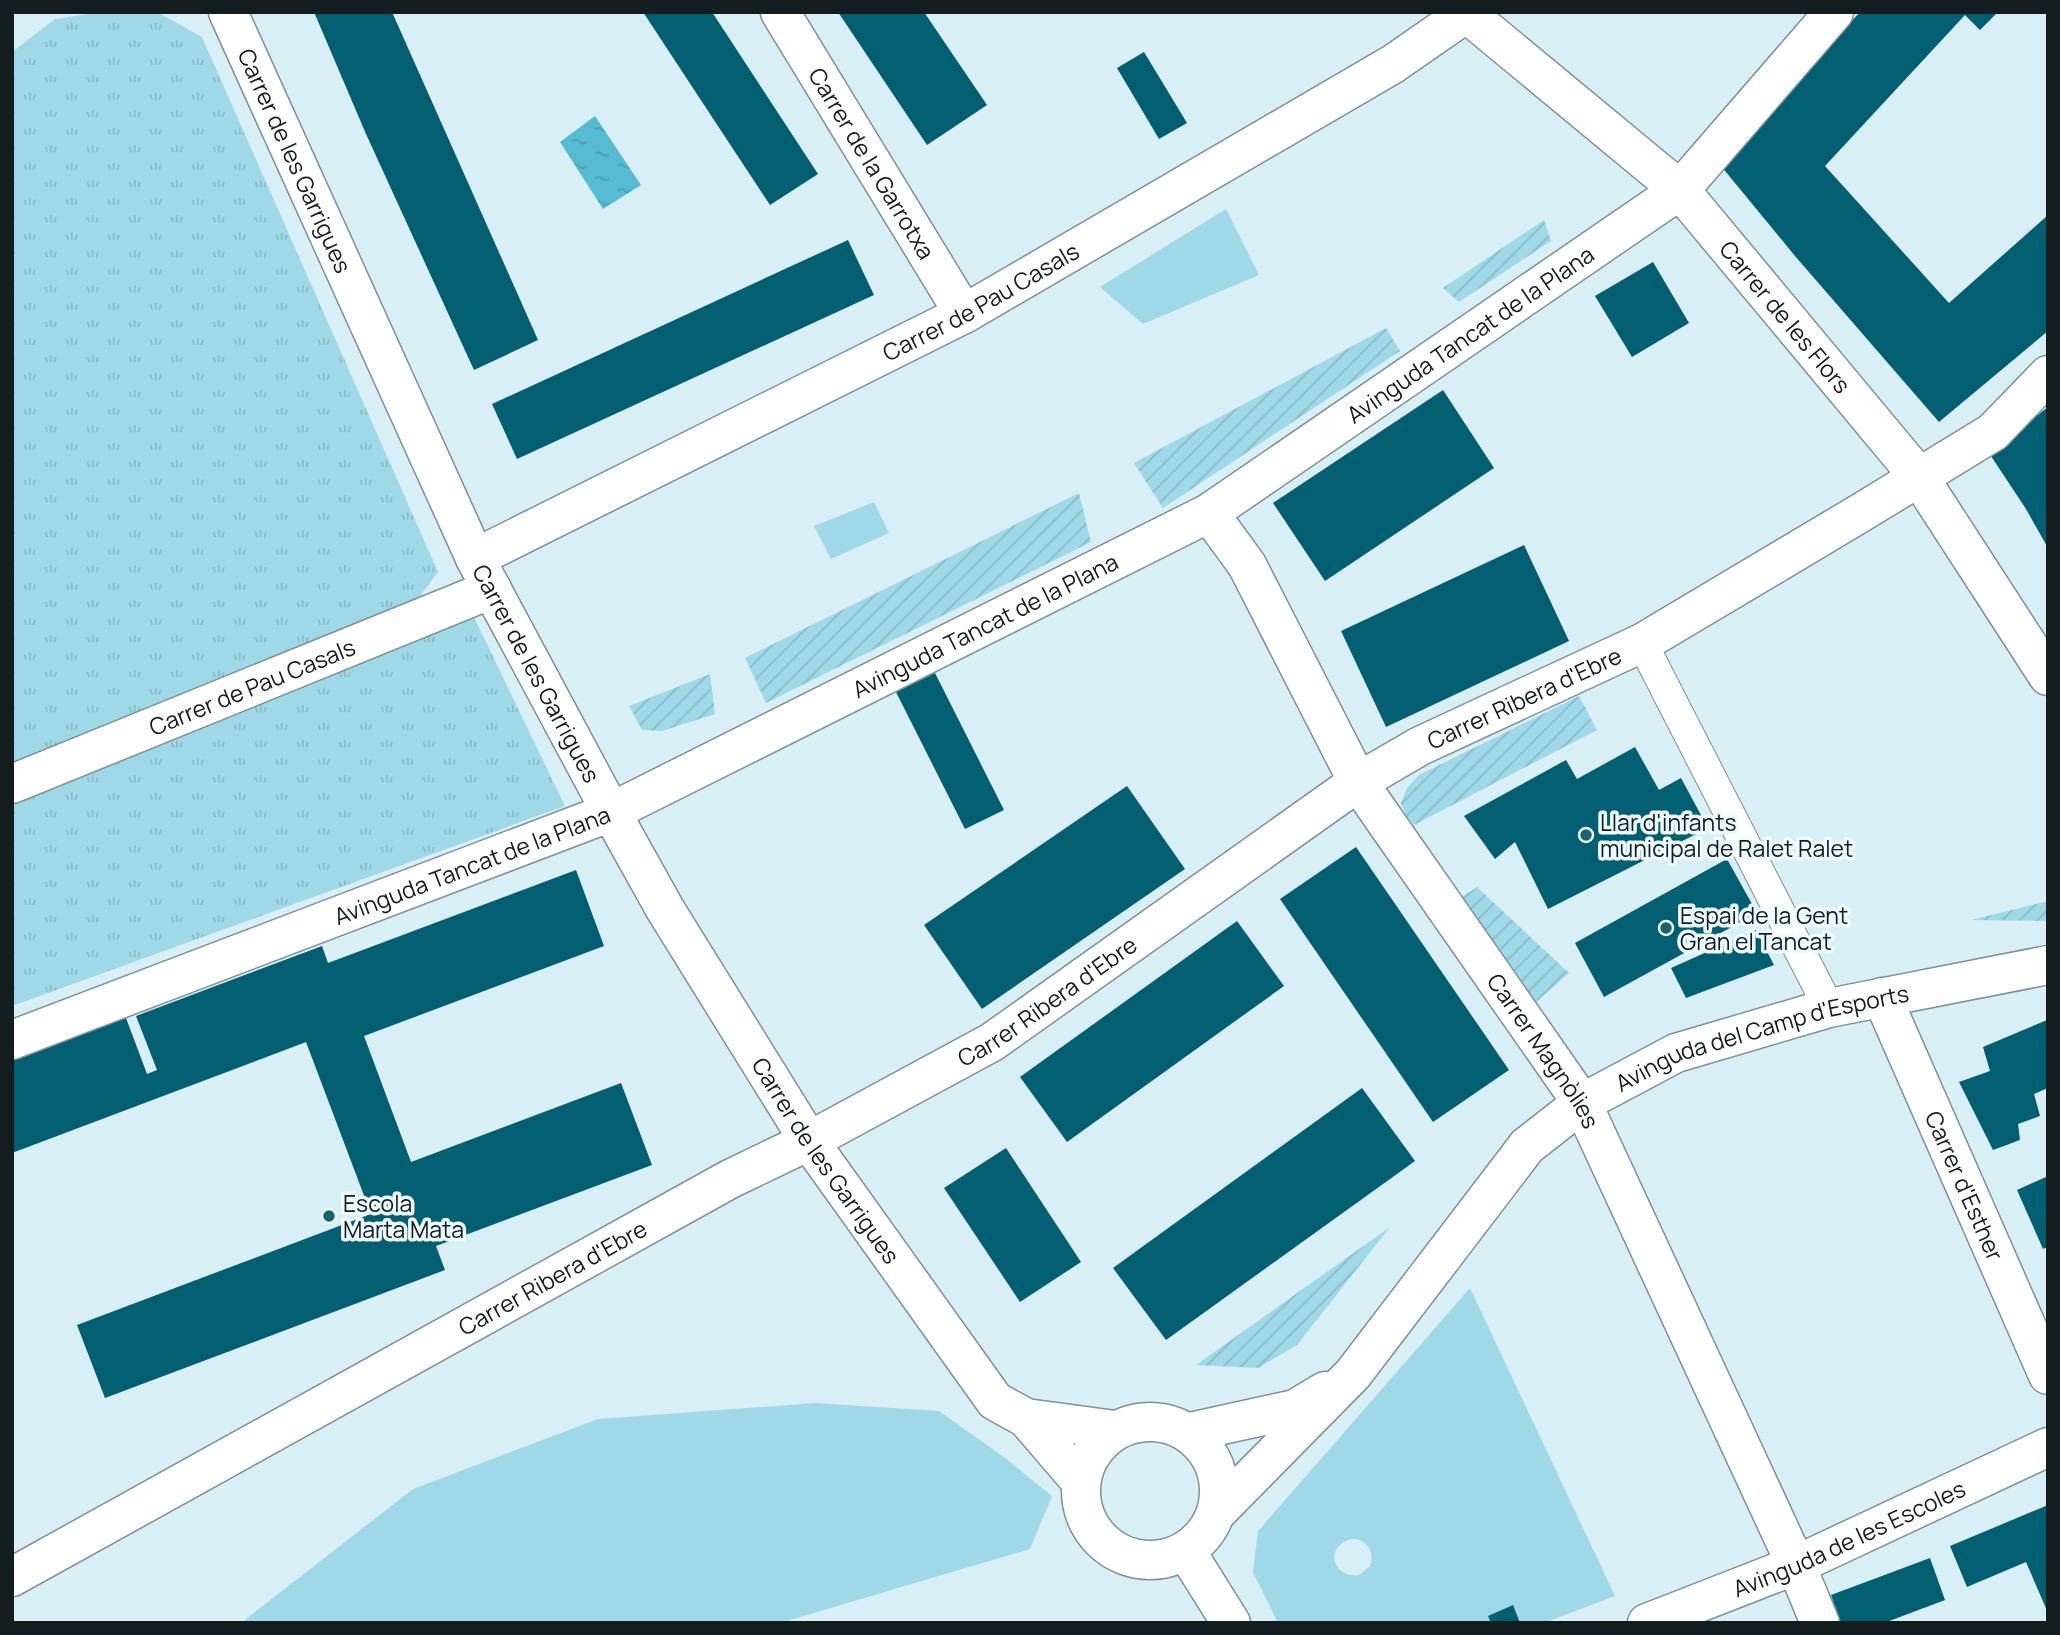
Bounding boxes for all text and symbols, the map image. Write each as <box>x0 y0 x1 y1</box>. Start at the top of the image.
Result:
street label: Carrer de les Garrigues <box>231 43 360 278</box>
street label: Carrer de la Garrotxa <box>801 61 943 265</box>
street label: Carrer de les Flors <box>1713 234 1858 400</box>
street label: Carrer de Pau Casals <box>877 235 1085 368</box>
street label: Avinguda Tancat de la Plana <box>1340 238 1600 430</box>
street label: Avinguda Tancat de la Plana <box>847 545 1123 705</box>
street label: Carrer de les Garrigues <box>465 559 608 788</box>
street label: Carrer de Pau Casals <box>144 630 360 743</box>
street label: Carrer Ribera d'Ebre <box>1422 639 1626 757</box>
street label: Avinguda Tancat de la Plana <box>329 798 615 932</box>
place label: Llar d'infants municipal de Ralet Ralet <box>1600 806 1853 864</box>
marker: Llar d'infants municipal de Ralet Ralet <box>1578 827 1594 843</box>
place label: Espai de la Gent Gran el Tancat <box>1680 899 1848 957</box>
marker: Espai de la Gent Gran el Tancat <box>1658 920 1674 936</box>
street label: Carrer Ribera d'Ebre <box>952 928 1143 1074</box>
street label: Carrer Magnòlies <box>1480 967 1607 1133</box>
street label: Avinguda del Camp d'Esports <box>1609 977 1911 1099</box>
street label: Carrer de les Garrigues <box>745 1051 908 1270</box>
street label: Carrer d'Esther <box>1918 1106 2012 1265</box>
place label: Escola Marta Mata <box>343 1187 464 1245</box>
marker: Escola Marta Mata <box>321 1208 337 1224</box>
street label: Carrer Ribera d'Ebre <box>452 1212 653 1343</box>
street label: Avinguda de les Escoles <box>1728 1472 1970 1604</box>

